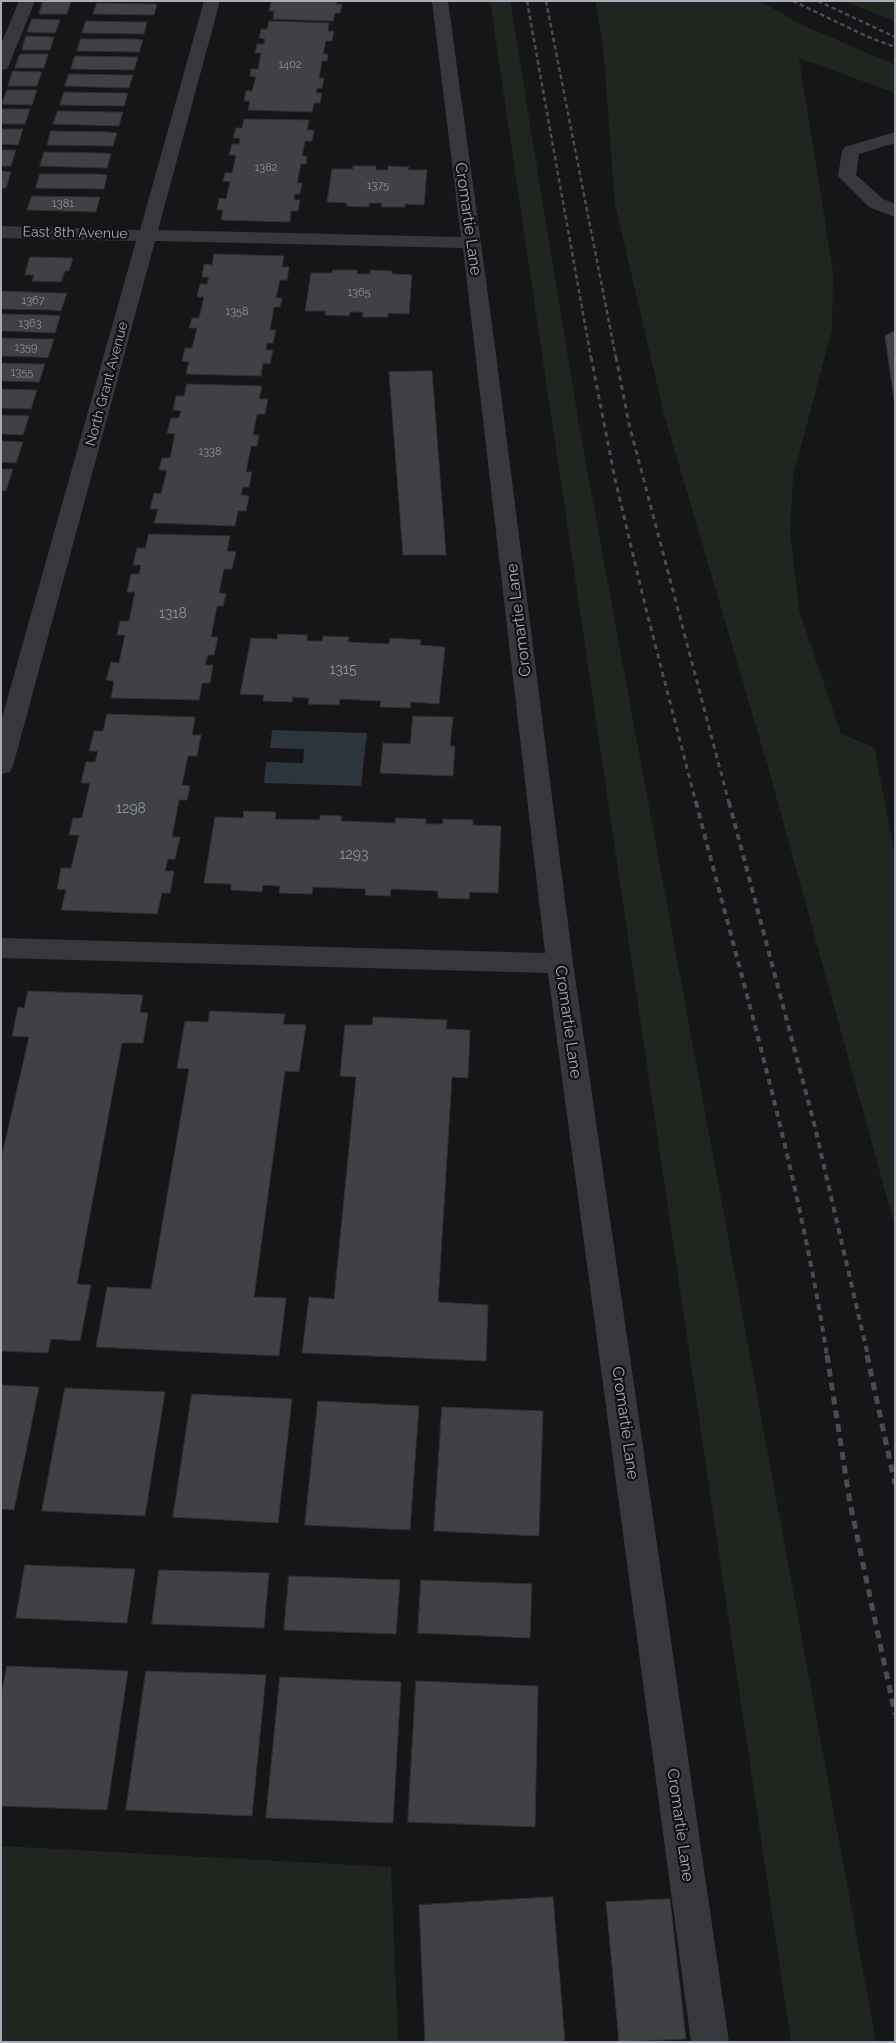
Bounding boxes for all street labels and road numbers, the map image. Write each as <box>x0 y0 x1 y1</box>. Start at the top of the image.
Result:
street label: Cromartie Lane <box>451 161 485 277</box>
street label: East 8th Avenue <box>22 224 128 242</box>
street label: North Grant Avenue <box>82 320 132 448</box>
street label: Cromartie Lane <box>503 562 535 678</box>
street label: Cromartie Lane <box>551 964 585 1080</box>
street label: Cromartie Lane <box>608 1365 642 1481</box>
street label: Cromartie Lane <box>663 1767 697 1883</box>

